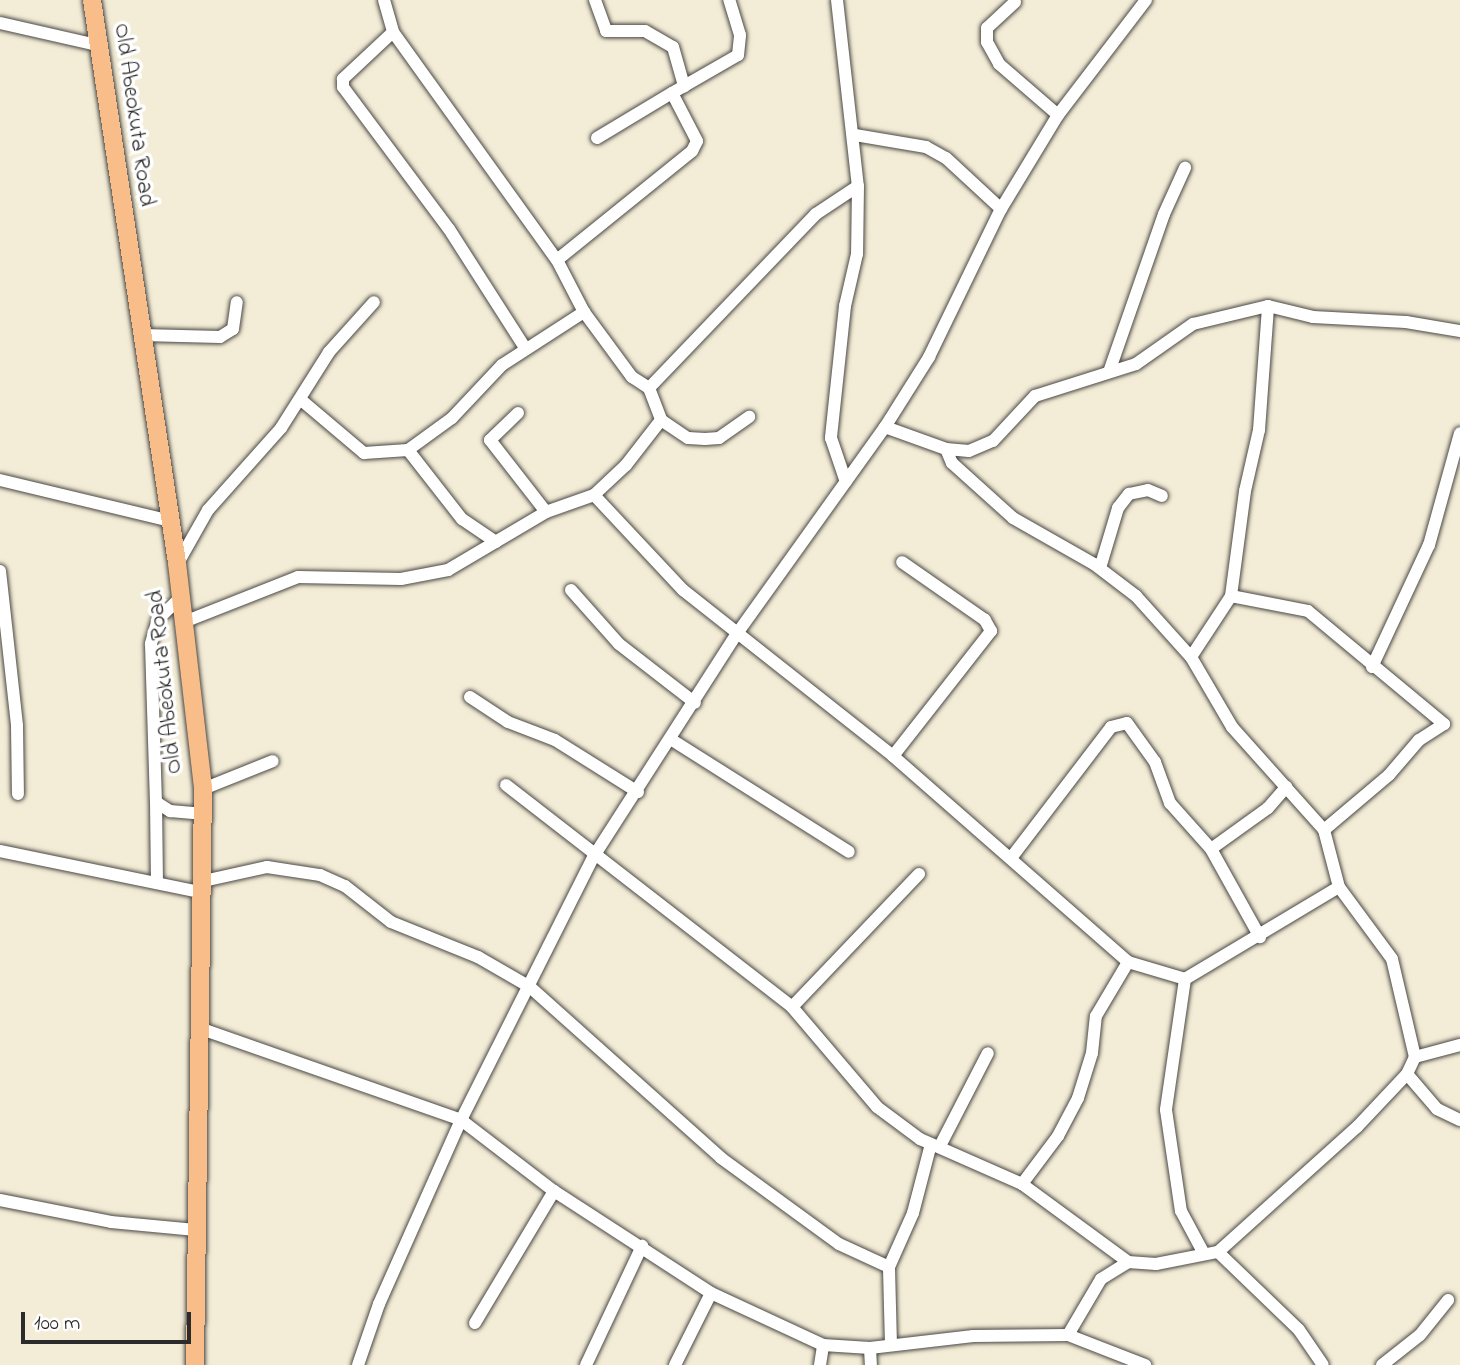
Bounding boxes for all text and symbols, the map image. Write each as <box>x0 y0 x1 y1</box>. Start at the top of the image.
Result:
street label: Old Abeokuta Road <box>106 22 160 208</box>
street label: Old Abeokuta Road <box>143 589 189 775</box>
scale bar <box>24 1298 194 1342</box>
text: 100 m <box>34 1309 80 1339</box>

